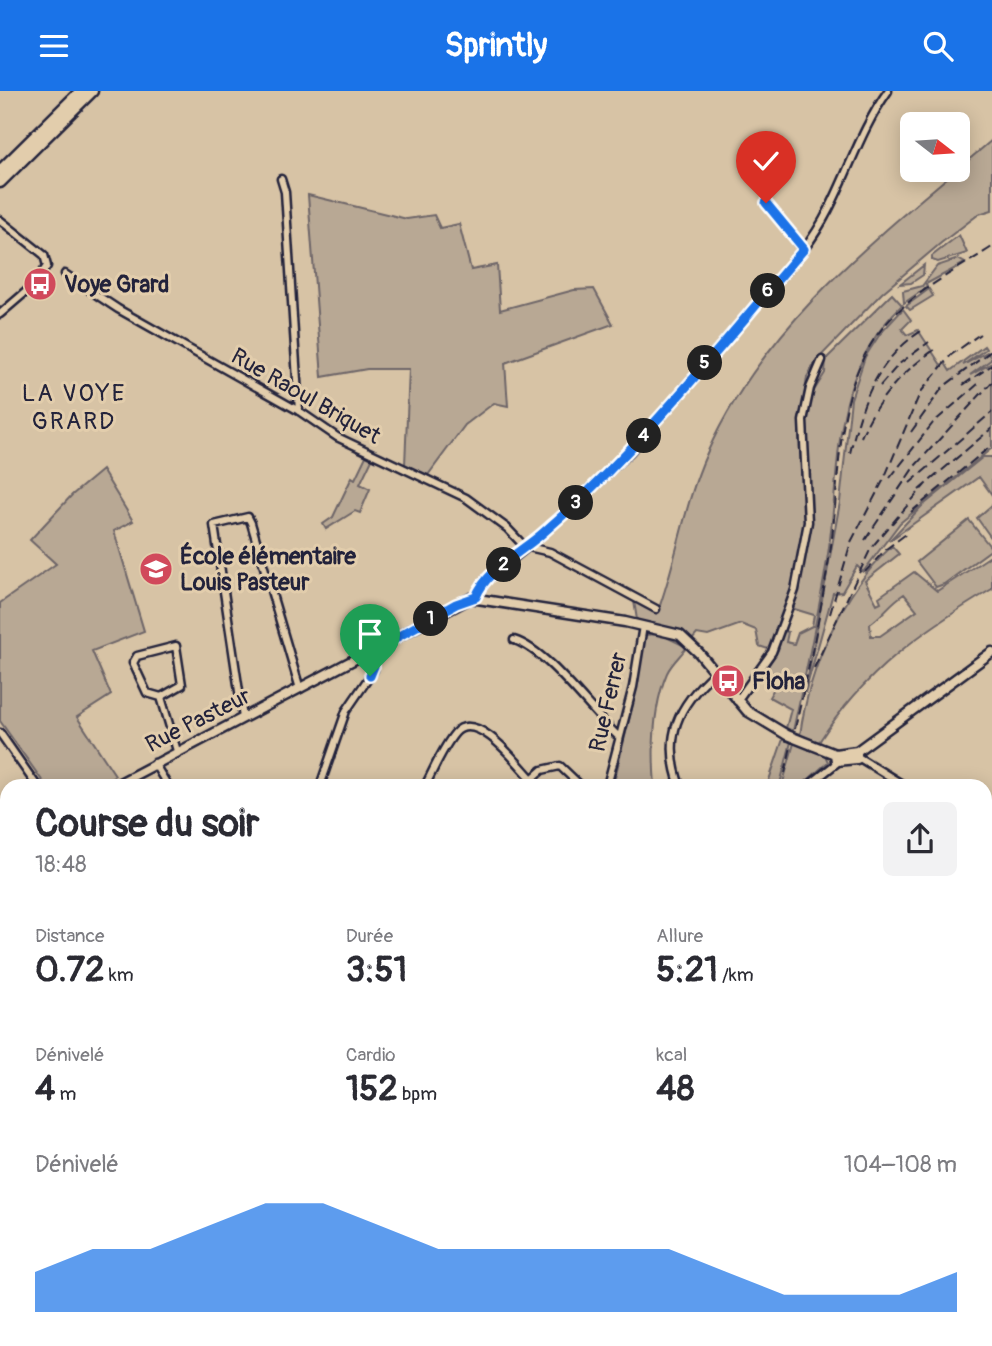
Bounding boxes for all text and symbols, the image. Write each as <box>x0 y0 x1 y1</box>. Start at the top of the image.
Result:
text: Sprintly <box>445 26 547 66</box>
icon: menu <box>35 27 73 65</box>
icon: search <box>919 27 957 65</box>
north arrow <box>900 112 970 182</box>
map controls <box>900 112 970 182</box>
pin <box>736 131 796 203</box>
icon: check <box>747 142 785 180</box>
bus stop icon: Voye Grard <box>21 265 59 303</box>
place label: Voye Grard <box>64 270 169 299</box>
pin: 6 <box>750 273 786 309</box>
text: 6 <box>762 278 773 302</box>
street label: Rue Raoul Briquet <box>226 341 387 451</box>
pin: 5 <box>688 345 722 381</box>
text: 5 <box>699 350 710 374</box>
district label: LA VOYE GRARD <box>22 379 126 436</box>
pin: 4 <box>626 419 662 453</box>
text: 4 <box>638 423 649 447</box>
pin: 3 <box>558 485 594 521</box>
text: 3 <box>570 490 581 514</box>
place label: École élémentaire Louis Pasteur <box>180 542 357 597</box>
pin: 2 <box>486 547 522 582</box>
school or university icon: École élémentaire Louis Pasteur <box>137 550 175 588</box>
text: 2 <box>498 552 509 576</box>
pin: 1 <box>414 601 448 637</box>
pin <box>340 604 400 676</box>
text: 1 <box>427 606 434 630</box>
icon: arrive <box>351 615 389 653</box>
street label: Rue Ferrer <box>582 649 634 755</box>
bus stop icon: Floha <box>709 662 747 700</box>
place label: Floha <box>752 667 805 696</box>
street label: Rue Pasteur <box>140 681 256 759</box>
text: Course du soir <box>35 800 259 848</box>
button: share <box>883 802 957 876</box>
text: 18:48 <box>35 850 87 879</box>
text: Distance <box>35 924 104 948</box>
text: Durée <box>346 924 393 948</box>
text: Allure <box>656 924 703 948</box>
text: 0.72 <box>35 948 105 992</box>
text: 3:51 <box>346 948 407 992</box>
text: 5:21 <box>656 948 718 992</box>
text: km <box>105 963 134 987</box>
text: /km <box>718 963 754 987</box>
text: Dénivelé <box>35 1043 104 1067</box>
text: Cardio <box>346 1043 396 1067</box>
text: kcal <box>656 1043 687 1067</box>
text: 4 <box>35 1067 55 1111</box>
text: 152 <box>346 1067 398 1111</box>
text: 48 <box>656 1067 694 1111</box>
text: m <box>55 1082 76 1106</box>
text: bpm <box>398 1082 437 1106</box>
text: Dénivelé <box>35 1150 119 1179</box>
text: 104–108 m <box>844 1150 957 1179</box>

